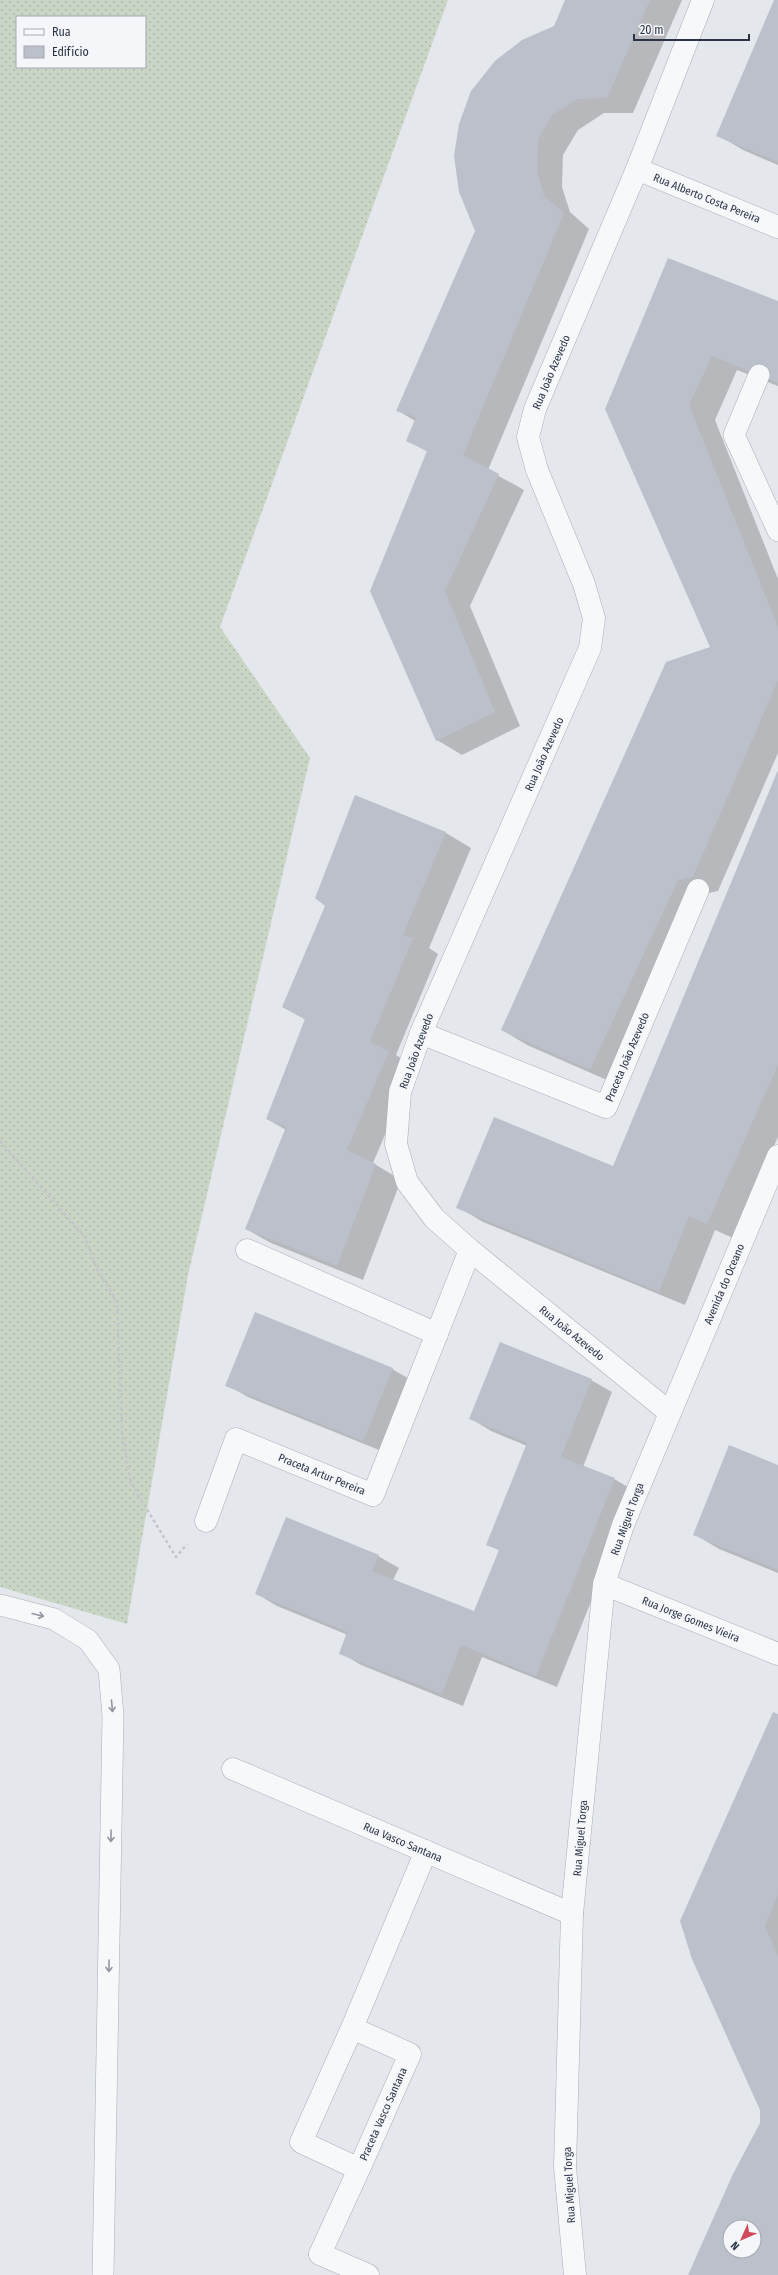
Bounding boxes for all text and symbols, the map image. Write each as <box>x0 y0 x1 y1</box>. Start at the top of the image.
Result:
legend <box>16 16 146 68</box>
scale bar <box>634 16 749 42</box>
text: 20 m <box>640 23 664 37</box>
text: Rua <box>52 25 71 39</box>
text: Edifício <box>52 45 89 59</box>
street label: Rua Alberto Costa Pereira <box>651 171 762 226</box>
street label: Rua João Azevedo <box>530 333 573 411</box>
street label: Rua João Azevedo <box>522 715 567 793</box>
street label: Praceta João Azevedo <box>603 1010 652 1104</box>
street label: Rua João Azevedo <box>397 1011 436 1091</box>
street label: Avenida do Oceano <box>702 1242 747 1327</box>
street label: Rua João Azevedo <box>537 1303 607 1364</box>
street label: Praceta Artur Pereira <box>276 1451 367 1498</box>
street label: Rua Miguel Torga <box>608 1481 647 1557</box>
street label: Rua Jorge Gomes Vieira <box>640 1594 741 1645</box>
one-way arrow <box>31 1611 44 1619</box>
one-way arrow <box>109 1699 116 1712</box>
street label: Rua Miguel Torga <box>571 1799 590 1877</box>
street label: Rua Vasco Santana <box>361 1820 444 1865</box>
one-way arrow <box>107 1829 115 1842</box>
one-way arrow <box>105 1959 113 1972</box>
street label: Praceta Vasco Santana <box>357 2066 410 2163</box>
street label: Rua Miguel Torga <box>561 2146 578 2223</box>
north arrow <box>722 2219 762 2259</box>
text: N <box>728 2239 742 2253</box>

